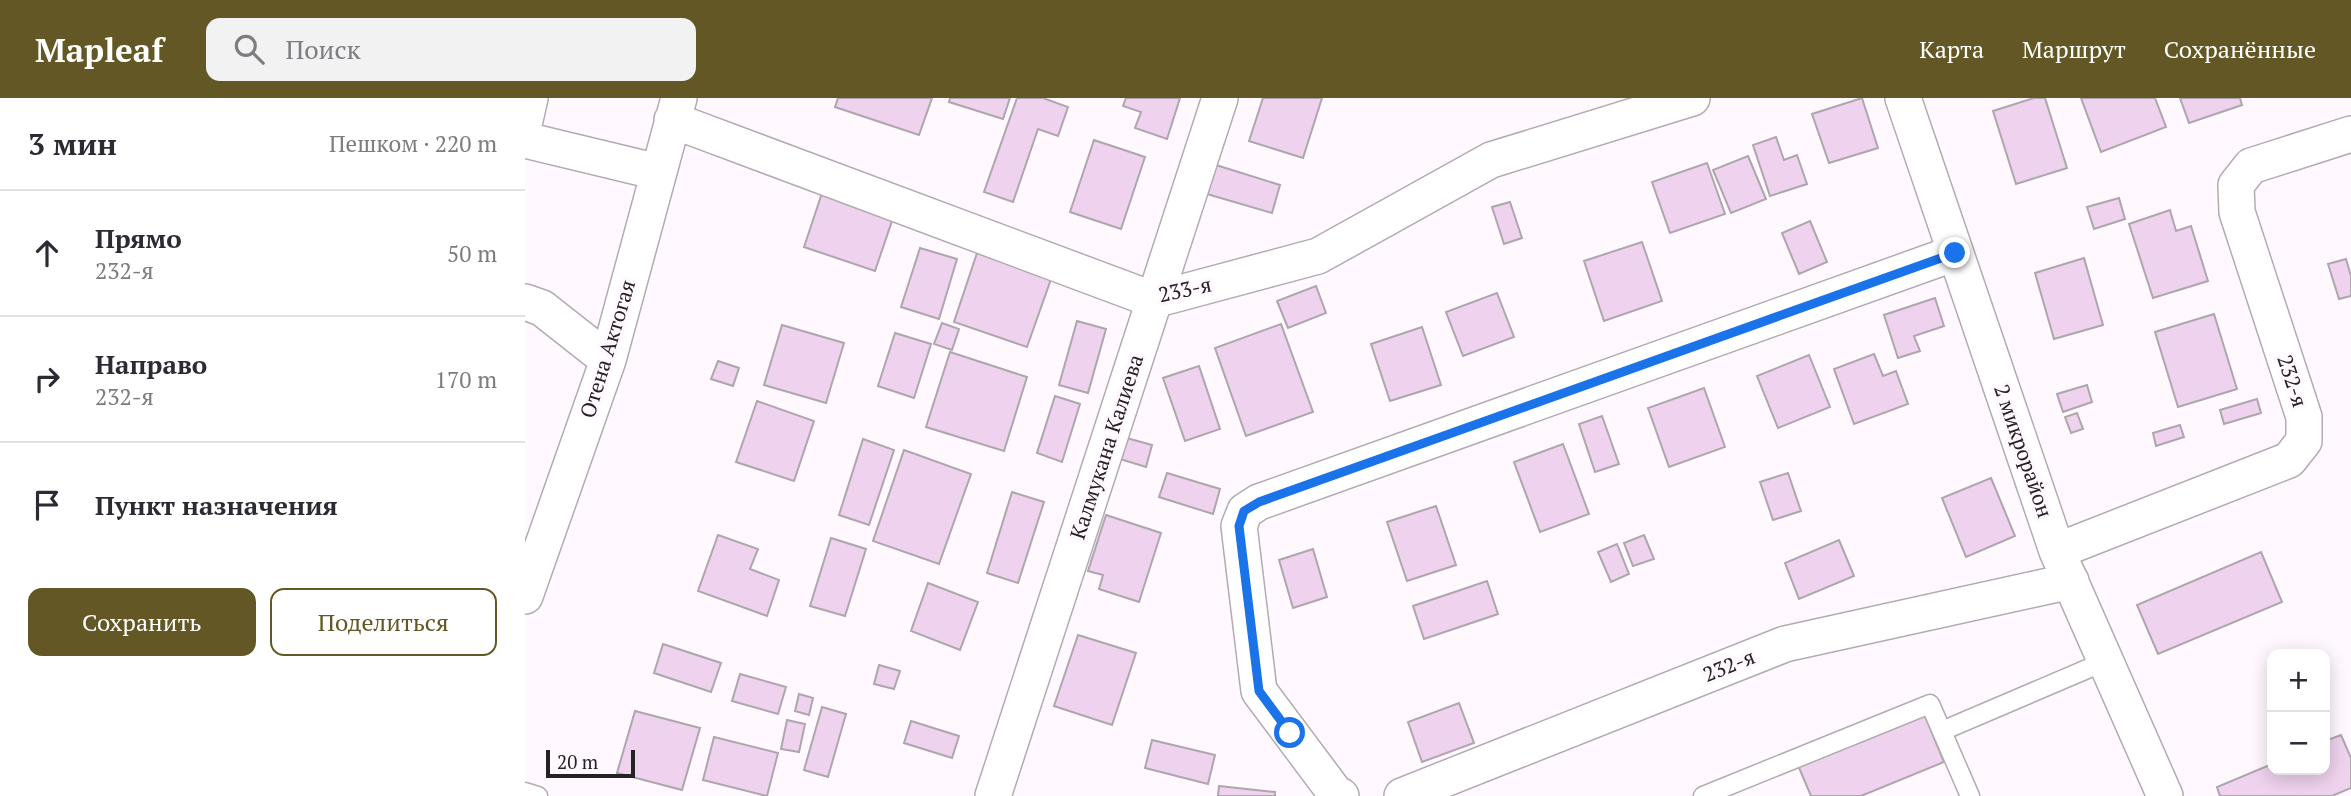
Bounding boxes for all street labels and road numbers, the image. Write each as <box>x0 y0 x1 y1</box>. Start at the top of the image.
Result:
street label: 233-я <box>1156 270 1214 308</box>
street label: Отена Актогая <box>573 276 641 421</box>
street label: Калмукана Калиева <box>1063 350 1149 543</box>
street label: 232-я <box>2271 351 2315 411</box>
street label: 2 микрорайон <box>1988 380 2060 521</box>
street label: 232-я <box>1699 642 1759 688</box>

